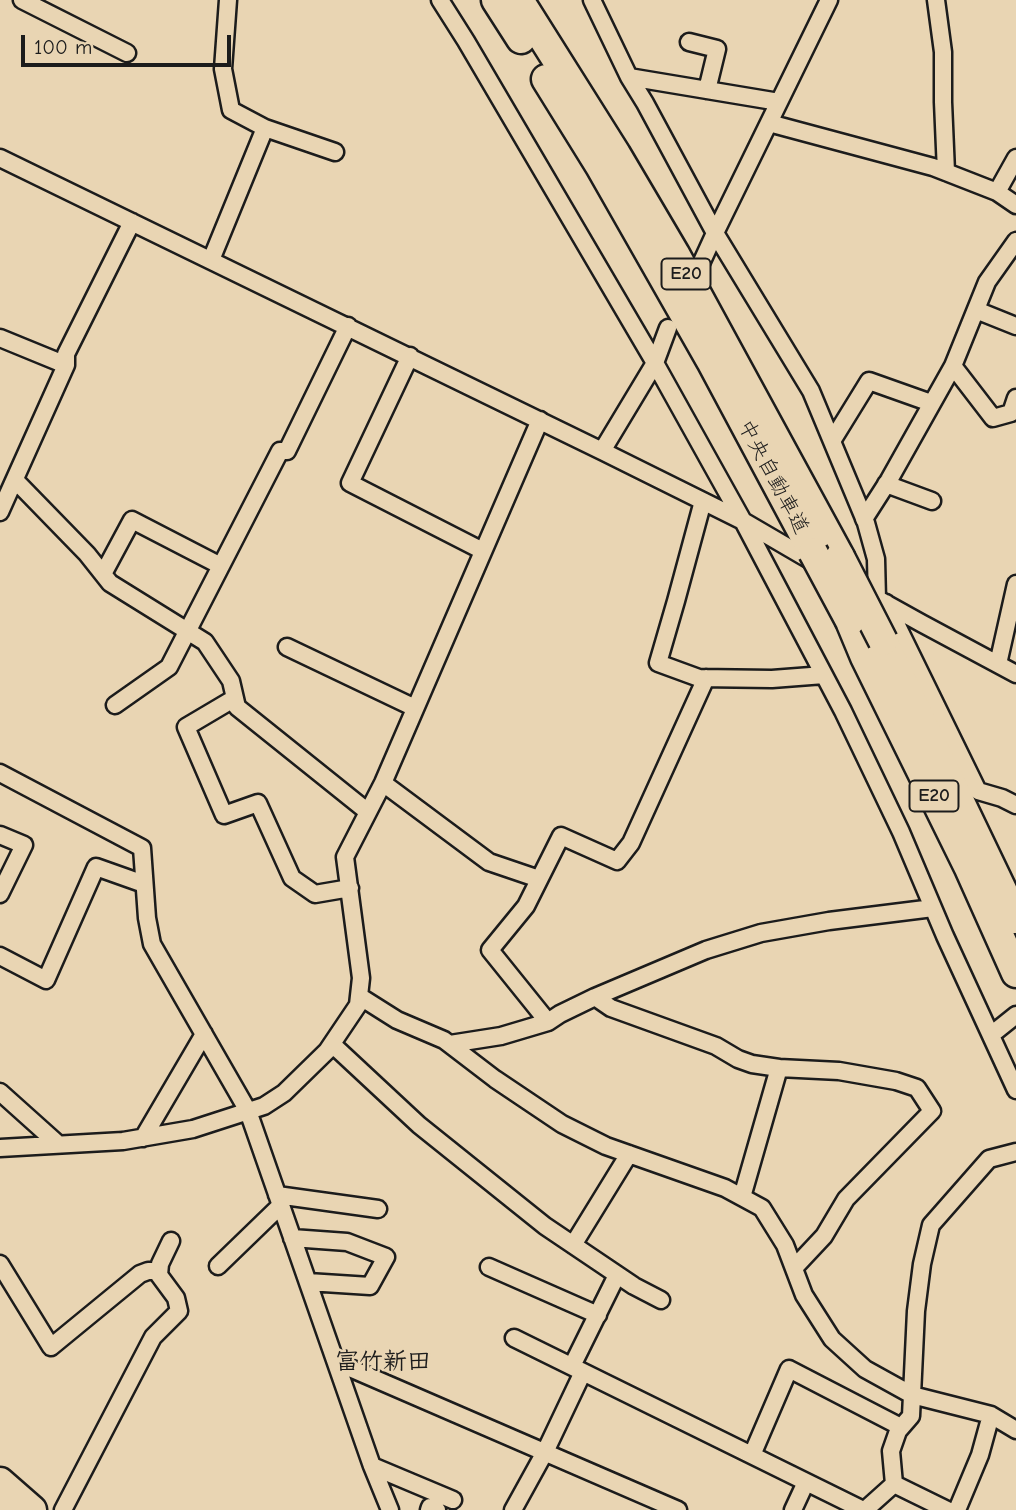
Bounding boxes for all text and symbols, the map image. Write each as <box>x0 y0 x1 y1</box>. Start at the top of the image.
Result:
scale bar <box>24 21 234 65</box>
text: 100 m <box>34 35 92 59</box>
road number: E20 <box>662 258 710 290</box>
street label: 中央自動車道 <box>732 415 814 539</box>
road number: E20 <box>909 780 958 811</box>
district label: 富竹新田 <box>335 1348 431 1376</box>

